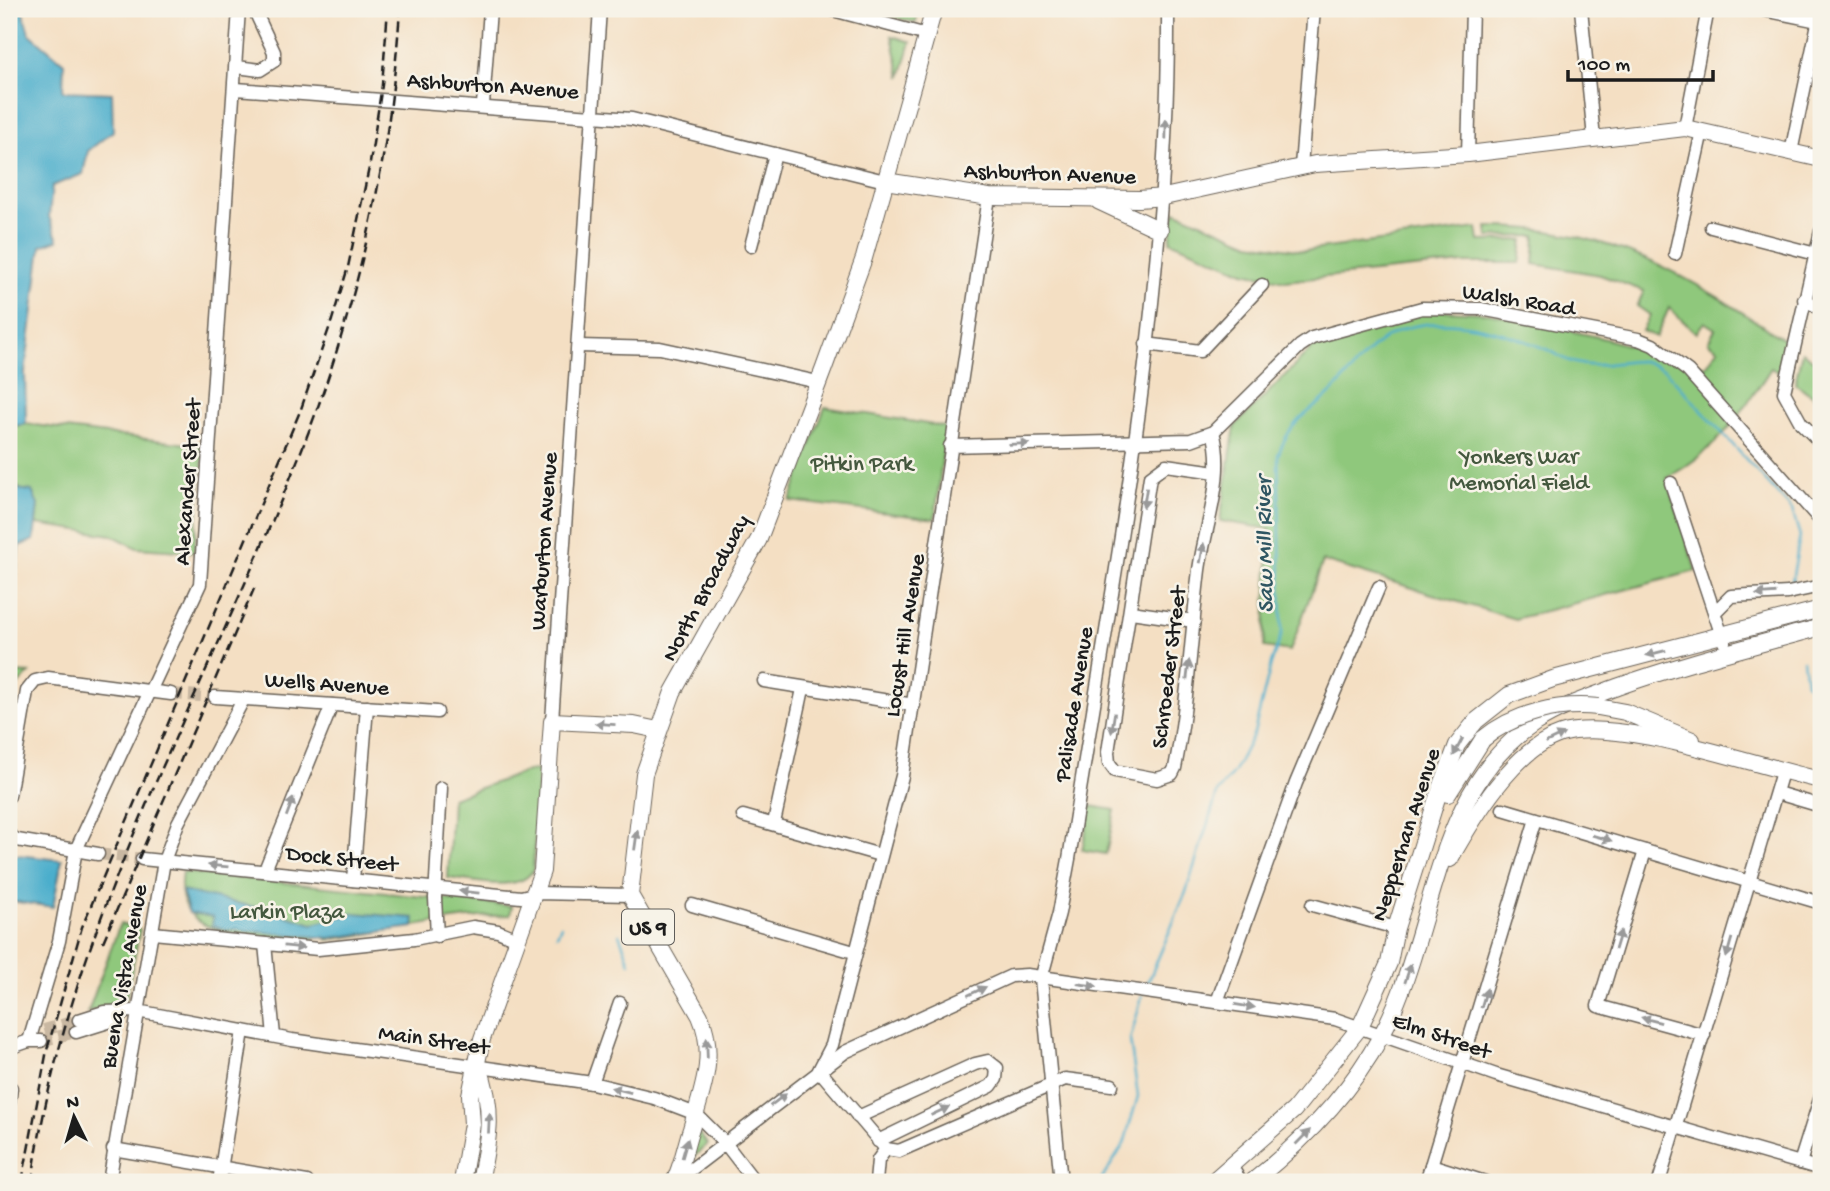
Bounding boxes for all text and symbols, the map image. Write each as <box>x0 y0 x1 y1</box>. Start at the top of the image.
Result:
scale bar <box>1568 38 1713 82</box>
text: 100 m <box>1577 54 1630 79</box>
street label: Ashburton Avenue <box>406 68 581 107</box>
one-way arrow <box>1160 118 1171 140</box>
street label: Ashburton Avenue <box>963 159 1138 192</box>
street label: Walsh Road <box>1460 279 1578 324</box>
street label: Alexander Street <box>170 397 209 566</box>
one-way arrow <box>1008 438 1030 449</box>
park label: Yonkers War Memorial Field <box>1449 445 1590 498</box>
street label: Warburton Avenue <box>526 450 565 631</box>
park label: Pitkin Park <box>810 452 916 479</box>
water label: Saw Mill River <box>1251 472 1282 613</box>
one-way arrow <box>1139 487 1150 509</box>
street label: North Broadway <box>657 511 757 667</box>
one-way arrow <box>1197 542 1208 564</box>
street label: Locust Hill Avenue <box>880 551 933 719</box>
street label: Schroeder Street <box>1147 583 1194 750</box>
one-way arrow <box>1755 589 1777 600</box>
street label: Palisade Avenue <box>1050 624 1101 785</box>
one-way arrow <box>1645 648 1667 659</box>
one-way arrow <box>1183 658 1194 680</box>
street label: Wells Avenue <box>264 668 391 703</box>
one-way arrow <box>1107 712 1118 734</box>
one-way arrow <box>594 718 616 729</box>
one-way arrow <box>1545 732 1565 744</box>
one-way arrow <box>1452 738 1464 757</box>
street label: Nepperhan Avenue <box>1367 744 1448 925</box>
one-way arrow <box>284 796 295 817</box>
one-way arrow <box>631 829 642 851</box>
one-way arrow <box>1592 833 1613 843</box>
street label: Dock Street <box>283 841 400 880</box>
one-way arrow <box>207 860 229 871</box>
street label: Buena Vista Avenue <box>96 881 155 1072</box>
one-way arrow <box>458 886 480 897</box>
park label: Larkin Plaza <box>230 900 345 927</box>
road number: US 9 <box>622 909 674 944</box>
one-way arrow <box>1613 930 1623 951</box>
one-way arrow <box>1723 937 1734 959</box>
one-way arrow <box>283 942 305 953</box>
one-way arrow <box>1403 962 1413 983</box>
one-way arrow <box>1076 980 1098 991</box>
one-way arrow <box>967 986 987 997</box>
one-way arrow <box>1479 988 1489 1009</box>
one-way arrow <box>1234 1001 1256 1012</box>
street label: Elm Street <box>1388 1008 1495 1067</box>
one-way arrow <box>1640 1015 1661 1025</box>
street label: Main Street <box>376 1020 492 1063</box>
one-way arrow <box>701 1036 713 1058</box>
north arrow <box>38 1082 108 1152</box>
one-way arrow <box>610 1084 632 1095</box>
text: N <box>66 1092 80 1116</box>
one-way arrow <box>769 1094 787 1108</box>
one-way arrow <box>930 1105 950 1117</box>
one-way arrow <box>483 1112 494 1134</box>
one-way arrow <box>1294 1130 1311 1146</box>
one-way arrow <box>681 1137 691 1158</box>

